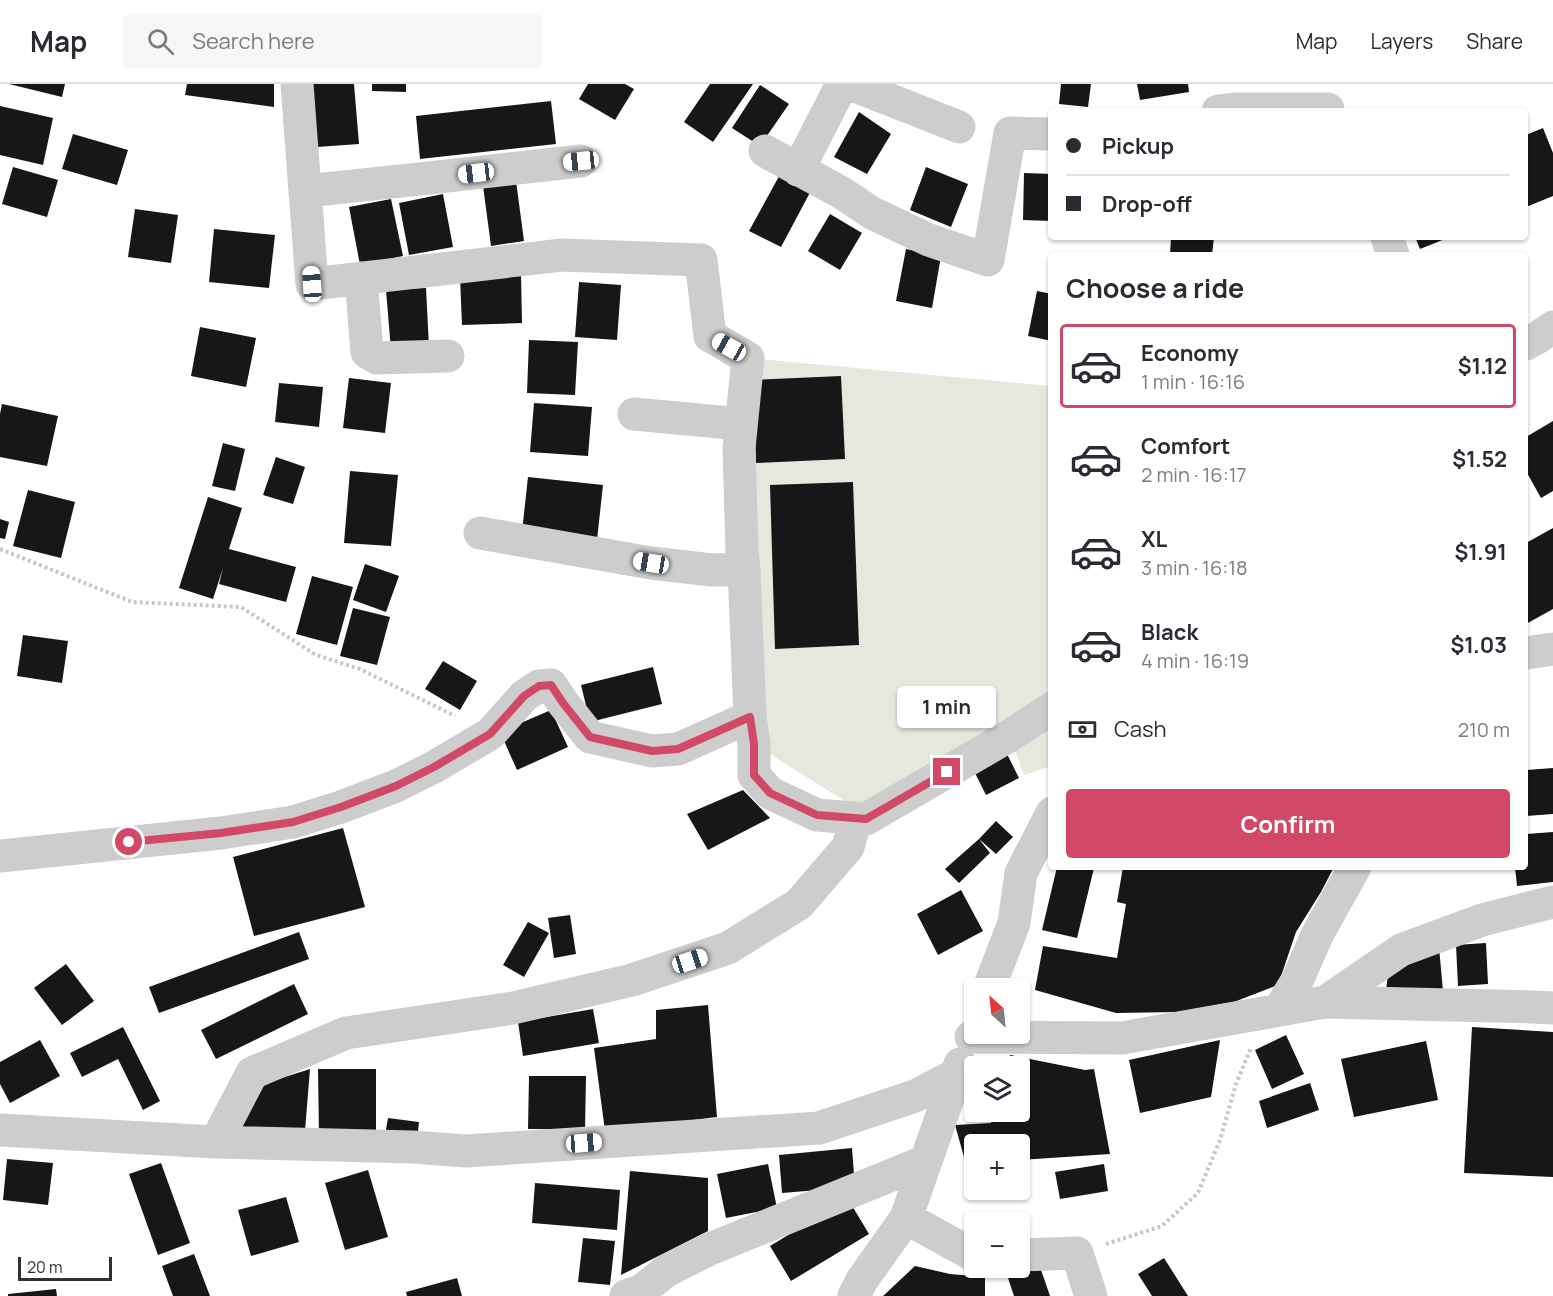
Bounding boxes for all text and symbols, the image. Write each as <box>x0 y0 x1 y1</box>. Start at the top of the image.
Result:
search box <box>123 14 543 68</box>
text: Map <box>30 22 87 60</box>
icon: search <box>144 25 177 58</box>
text: Search here <box>192 26 315 56</box>
text: Map <box>1296 27 1337 55</box>
text: Layers <box>1370 27 1433 55</box>
text: Share <box>1466 27 1523 55</box>
text: Pickup <box>1102 131 1174 161</box>
car <box>562 150 600 172</box>
car <box>457 162 495 184</box>
text: Drop-off <box>1102 189 1192 219</box>
car <box>302 265 322 303</box>
text: Choose a ride <box>1066 269 1244 306</box>
car <box>709 330 749 364</box>
text: Economy <box>1141 338 1239 368</box>
icon: car <box>1069 339 1123 393</box>
text: $1.12 <box>1458 351 1507 381</box>
text: 1 min · 16:16 <box>1141 368 1245 395</box>
text: Comfort <box>1141 431 1230 461</box>
icon: car <box>1069 432 1123 486</box>
text: $1.52 <box>1452 444 1507 474</box>
text: 2 min · 16:17 <box>1141 461 1246 488</box>
text: XL <box>1141 524 1167 554</box>
icon: car <box>1069 525 1123 579</box>
text: $1.91 <box>1454 537 1507 567</box>
car <box>632 551 670 575</box>
text: 3 min · 16:18 <box>1141 554 1248 581</box>
text: Black <box>1141 617 1198 647</box>
icon: car <box>1069 618 1123 672</box>
text: $1.03 <box>1450 630 1507 660</box>
text: 4 min · 16:19 <box>1141 647 1249 674</box>
callout: 1 min <box>898 685 996 727</box>
text: 1 min <box>922 693 971 720</box>
icon: cash <box>1066 713 1099 746</box>
text: Cash <box>1114 714 1167 744</box>
text: 210 m <box>1458 716 1510 743</box>
route end <box>933 758 960 785</box>
button: Confirm <box>1066 789 1510 858</box>
route start <box>115 828 142 855</box>
car <box>670 947 710 975</box>
north arrow <box>964 978 1030 1044</box>
map controls <box>964 978 1030 1278</box>
button: layers <box>964 1056 1030 1122</box>
car <box>565 1133 603 1153</box>
button: + <box>964 1134 1030 1200</box>
button: − <box>964 1212 1030 1278</box>
scale bar <box>18 1254 112 1282</box>
text: 20 m <box>27 1256 63 1278</box>

